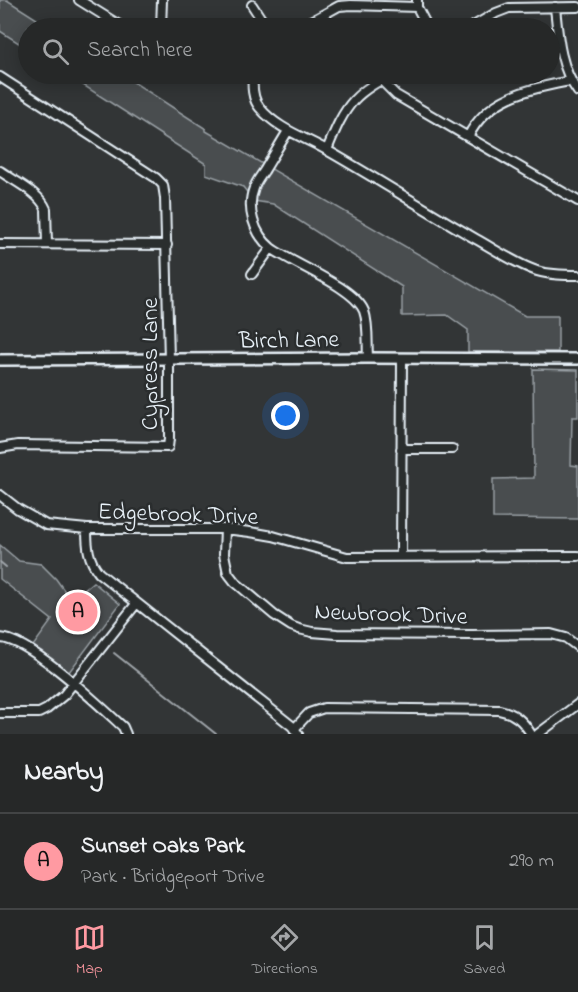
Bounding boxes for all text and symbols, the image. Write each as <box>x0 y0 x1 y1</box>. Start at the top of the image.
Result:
search box <box>18 18 560 84</box>
icon: search <box>39 35 72 68</box>
text: Search here <box>87 35 192 67</box>
street label: Cypress Lane <box>134 297 170 430</box>
street label: Birch Lane <box>238 323 340 360</box>
your location <box>271 401 300 430</box>
street label: Edgebrook Drive <box>97 495 259 536</box>
pin: A <box>58 590 98 634</box>
street label: Newbrook Drive <box>314 595 468 636</box>
text: Nearby <box>24 754 103 792</box>
text: Sunset Oaks Park <box>81 831 245 863</box>
text: A <box>37 847 50 876</box>
text: 290 m <box>509 847 554 876</box>
text: Park · Bridgeport Drive <box>81 863 265 892</box>
tab: Map <box>73 921 106 981</box>
tab: Directions <box>251 921 318 981</box>
tab: Saved <box>463 921 505 981</box>

